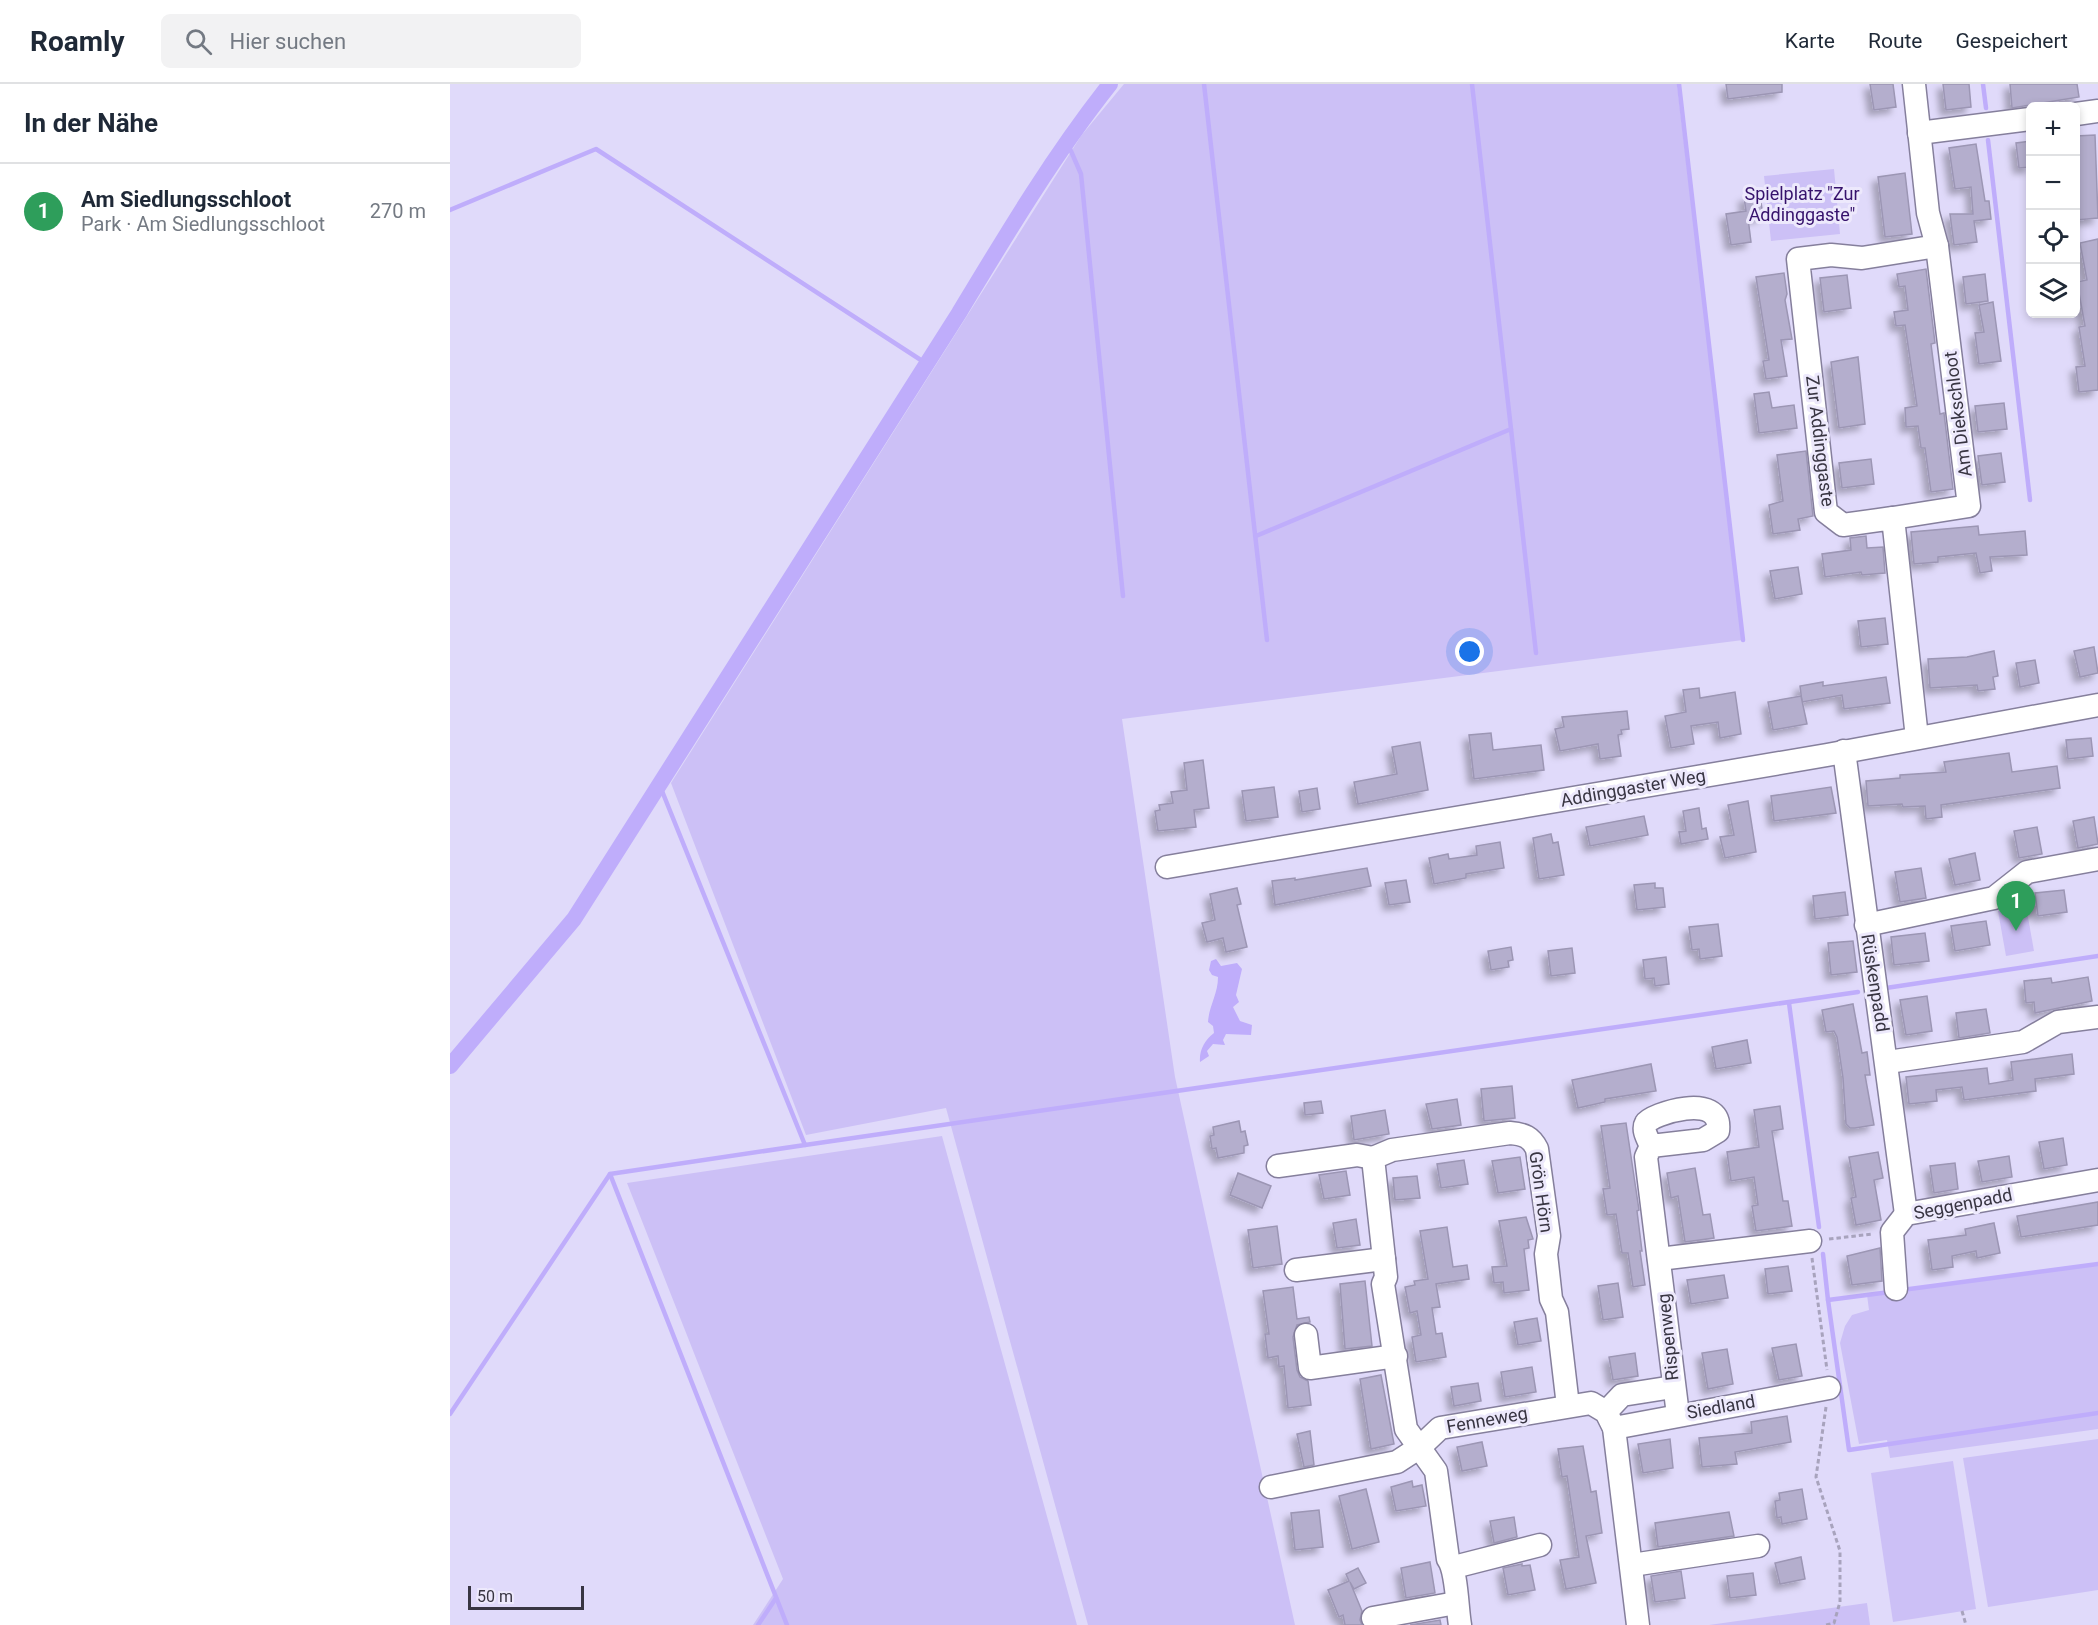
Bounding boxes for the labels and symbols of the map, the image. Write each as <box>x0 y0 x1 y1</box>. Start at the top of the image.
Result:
park label: Spielplatz "Zur Addinggaste" <box>1744 183 1860 225</box>
street label: Am Diekschloot <box>1939 350 1976 478</box>
street label: Zur Addinggaste <box>1802 374 1839 508</box>
your location <box>1455 637 1484 666</box>
street label: Addinggaster Weg <box>1559 764 1707 811</box>
pin: 1 <box>1996 882 2036 931</box>
street label: Rüskenpadd <box>1857 932 1894 1033</box>
street label: Grön Hörn <box>1525 1150 1558 1234</box>
street label: Seggenpadd <box>1912 1184 2014 1223</box>
street label: Rispenweg <box>1652 1292 1683 1382</box>
street label: Siedland <box>1685 1390 1757 1423</box>
street label: Fenneweg <box>1445 1402 1529 1437</box>
scale bar <box>468 1583 584 1610</box>

